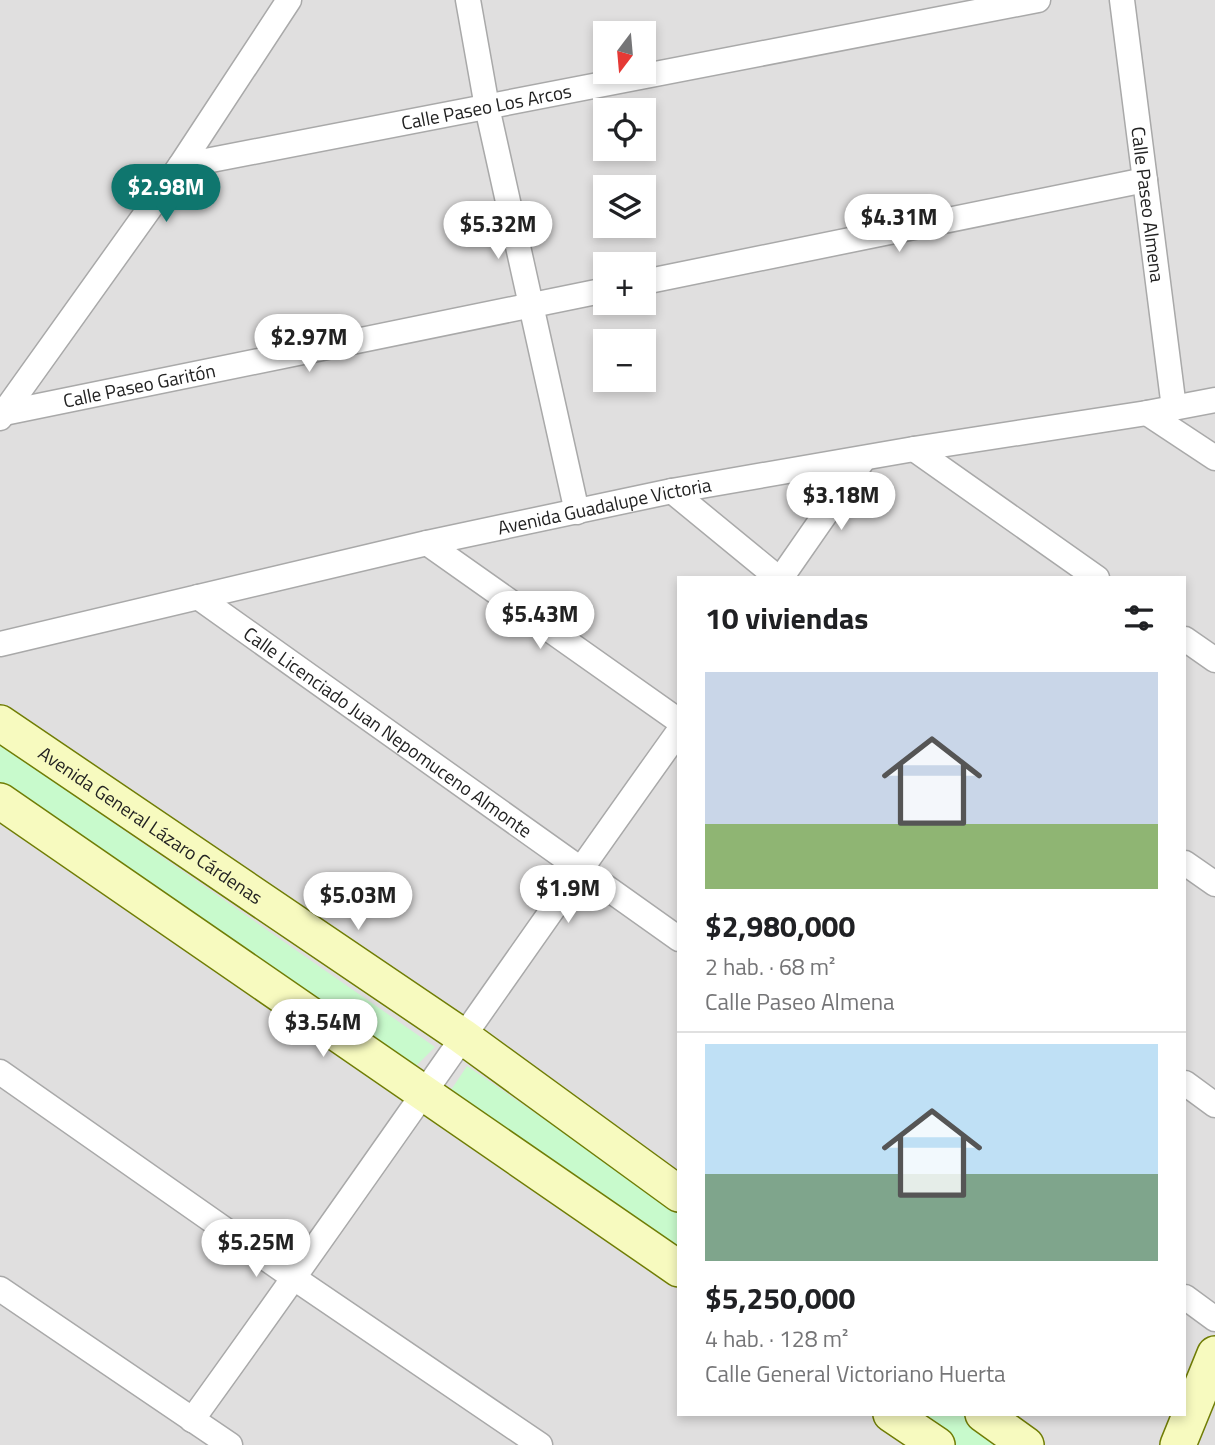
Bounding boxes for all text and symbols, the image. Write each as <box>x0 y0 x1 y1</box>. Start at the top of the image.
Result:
north arrow <box>593 21 656 84</box>
map controls <box>593 21 656 392</box>
street label: Calle Paseo Los Arcos <box>399 76 574 137</box>
button: locate <box>593 98 656 161</box>
street label: Calle Paseo Almena <box>1124 125 1173 284</box>
pin: $2.98M <box>109 164 223 224</box>
text: $2.98M <box>127 169 205 204</box>
button: layers <box>593 175 656 238</box>
pin: $4.31M <box>842 194 956 254</box>
text: $4.31M <box>860 199 938 234</box>
pin: $5.32M <box>441 202 555 261</box>
text: $5.32M <box>459 206 537 241</box>
button: + <box>593 252 656 315</box>
pin: $2.97M <box>252 314 366 374</box>
text: $2.97M <box>270 319 348 354</box>
button: − <box>593 329 656 392</box>
street label: Calle Paseo Garitón <box>60 355 218 415</box>
street label: Avenida Guadalupe Victoria <box>495 469 714 542</box>
pin: $3.18M <box>784 472 898 532</box>
text: $3.18M <box>802 477 880 512</box>
pin: $5.43M <box>483 592 597 651</box>
text: 10 viviendas <box>705 595 868 641</box>
text: $5.43M <box>501 596 579 631</box>
icon: filters <box>1120 599 1158 637</box>
street label: Calle Licenciado Juan Nepomuceno Almonte <box>238 619 538 844</box>
icon: home <box>869 718 995 844</box>
street label: Avenida General Lázaro Cárdenas <box>33 738 269 911</box>
pin: $1.9M <box>519 866 617 925</box>
text: $1.9M <box>536 870 600 905</box>
pin: $5.03M <box>301 872 415 932</box>
text: $5.03M <box>319 877 397 912</box>
text: $2,980,000 <box>705 903 855 949</box>
text: 2 hab. · 68 m² <box>705 949 835 984</box>
text: Calle Paseo Almena <box>705 984 895 1019</box>
pin: $3.54M <box>266 1000 380 1059</box>
text: $3.54M <box>284 1004 362 1039</box>
icon: home <box>869 1090 995 1216</box>
pin: $5.25M <box>199 1220 313 1279</box>
text: $5.25M <box>217 1224 295 1259</box>
text: $5,250,000 <box>705 1275 855 1321</box>
text: 4 hab. · 128 m² <box>705 1321 848 1356</box>
text: Calle General Victoriano Huerta <box>705 1356 1006 1391</box>

